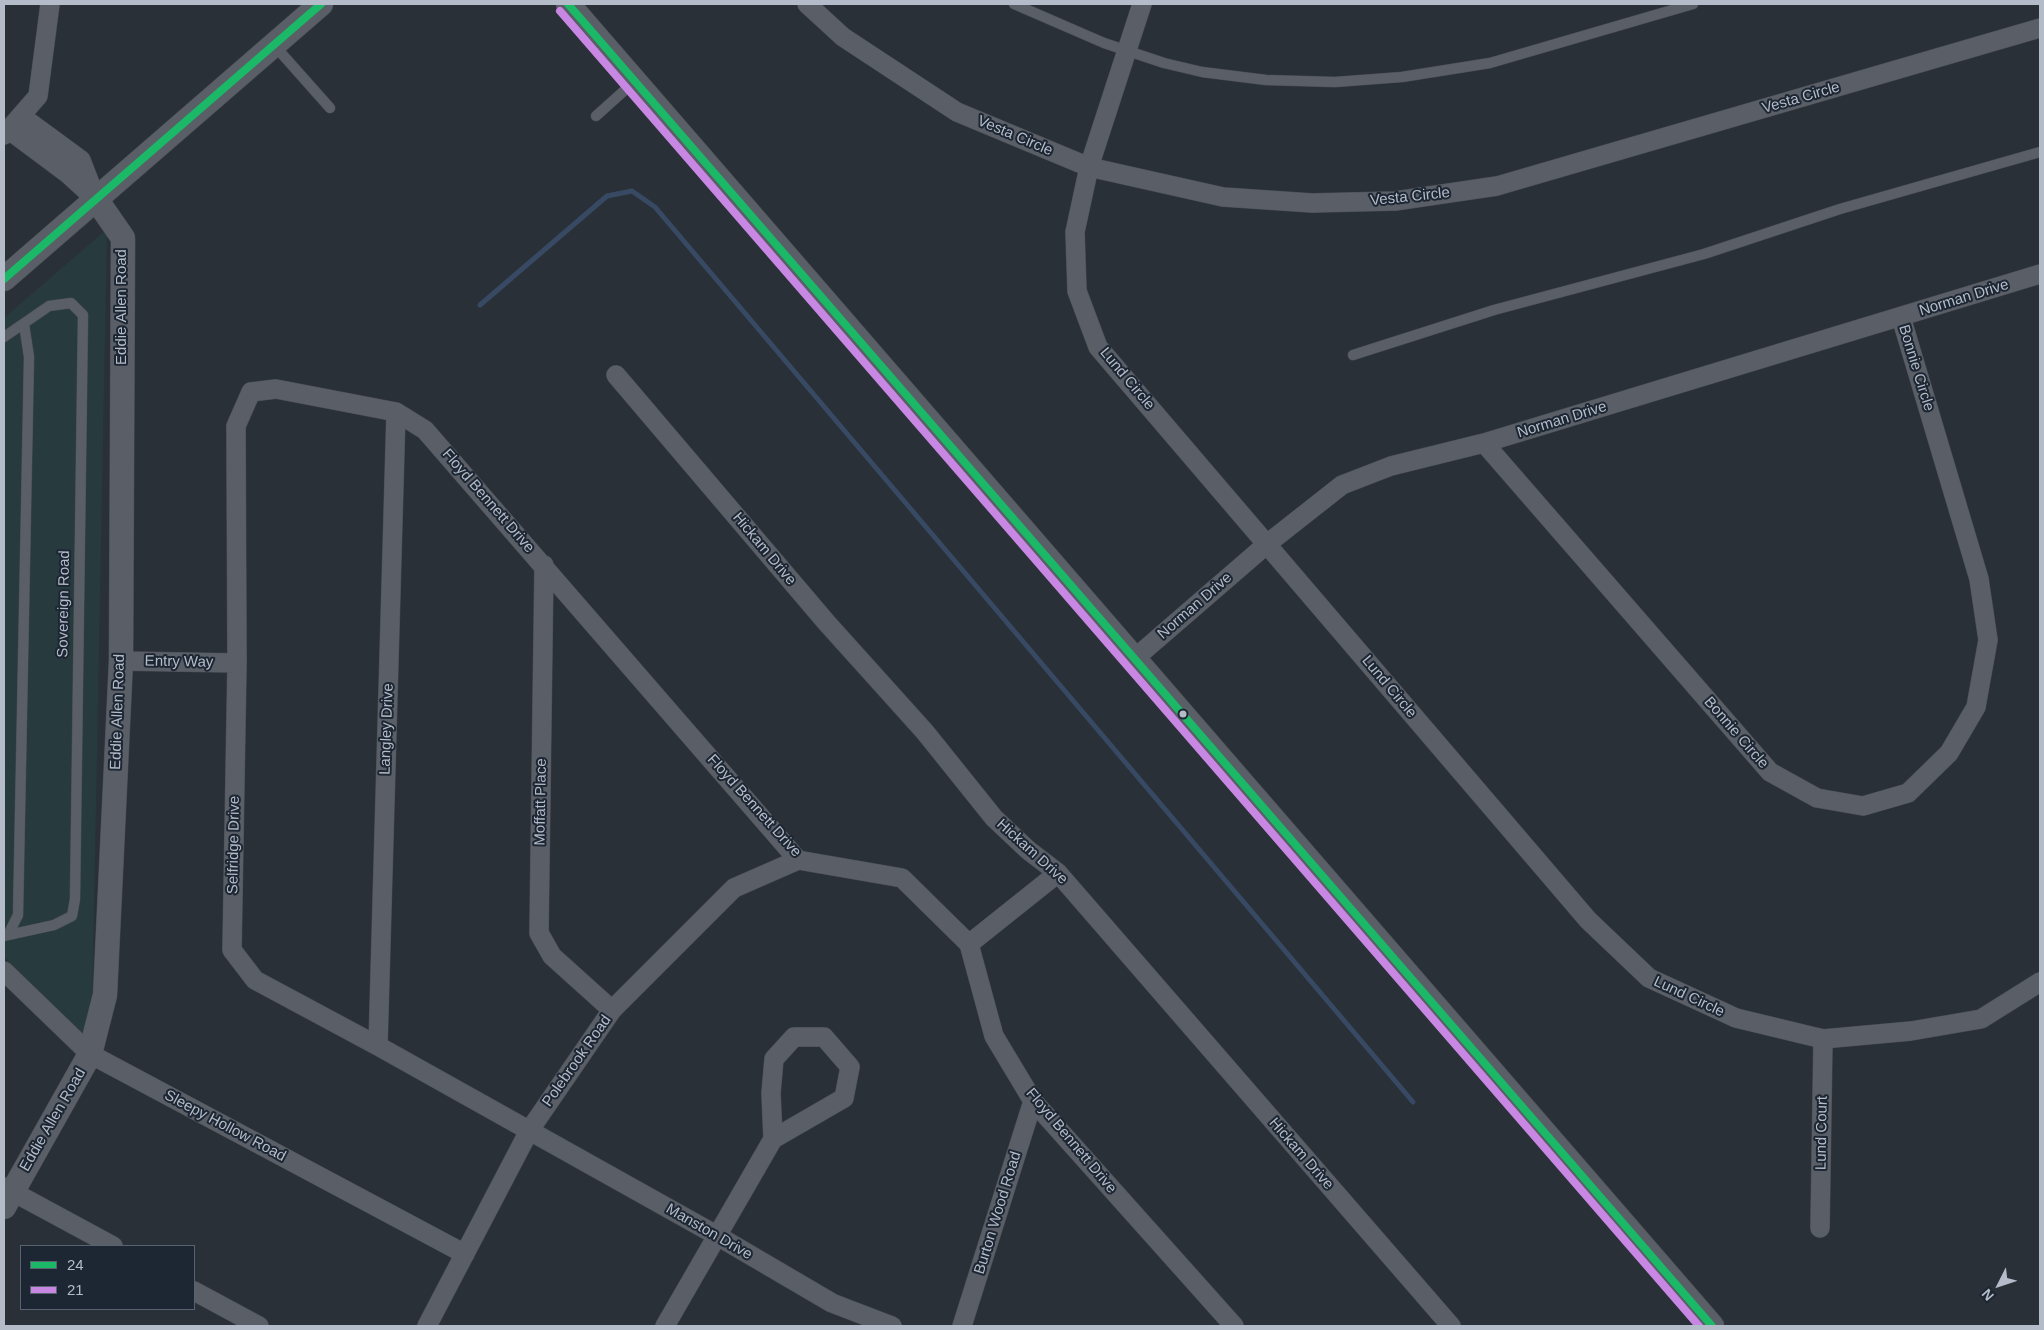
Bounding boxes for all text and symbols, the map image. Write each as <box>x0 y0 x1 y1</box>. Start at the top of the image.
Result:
street label: Vesta Circle <box>1760 78 1842 118</box>
street label: Vesta Circle <box>975 112 1055 160</box>
street label: Vesta Circle <box>1369 184 1451 210</box>
street label: Eddie Allen Road <box>113 249 131 365</box>
street label: Norman Drive <box>1917 276 2011 320</box>
street label: Bonnie Circle <box>1894 323 1938 413</box>
street label: Lund Circle <box>1096 344 1158 414</box>
street label: Norman Drive <box>1515 398 1609 442</box>
street label: Floyd Bennett Drive <box>438 445 538 557</box>
street label: Hickam Drive <box>728 509 800 589</box>
street label: Sovereign Road <box>54 550 74 658</box>
street label: Norman Drive <box>1154 569 1236 643</box>
street label: Entry Way <box>145 652 213 672</box>
street label: Lund Circle <box>1358 652 1420 722</box>
street label: Eddie Allen Road <box>107 654 129 770</box>
street label: Langley Drive <box>376 683 398 775</box>
street label: Bonnie Circle <box>1700 693 1772 773</box>
unlabelled marker <box>1178 709 1188 719</box>
street label: Floyd Bennett Drive <box>703 751 805 861</box>
street label: Moffatt Place <box>531 758 551 846</box>
street label: Selfridge Drive <box>224 796 244 894</box>
street label: Hickam Drive <box>993 815 1071 889</box>
street label: Lund Circle <box>1651 973 1727 1021</box>
street label: Polebrook Road <box>539 1012 615 1110</box>
street label: Eddie Allen Road <box>16 1065 90 1175</box>
street label: Floyd Bennett Drive <box>1022 1085 1120 1197</box>
street label: Sleepy Hollow Road <box>161 1086 289 1166</box>
street label: Lund Court <box>1812 1096 1832 1170</box>
street label: Hickam Drive <box>1265 1114 1337 1194</box>
street label: Burton Wood Road <box>971 1149 1025 1277</box>
street label: Manston Drive <box>663 1200 755 1264</box>
legend <box>20 1245 195 1310</box>
text: 24 <box>67 1256 84 1273</box>
north arrow <box>1974 1260 2024 1310</box>
text: 21 <box>67 1281 84 1298</box>
text: N <box>1978 1286 1997 1304</box>

